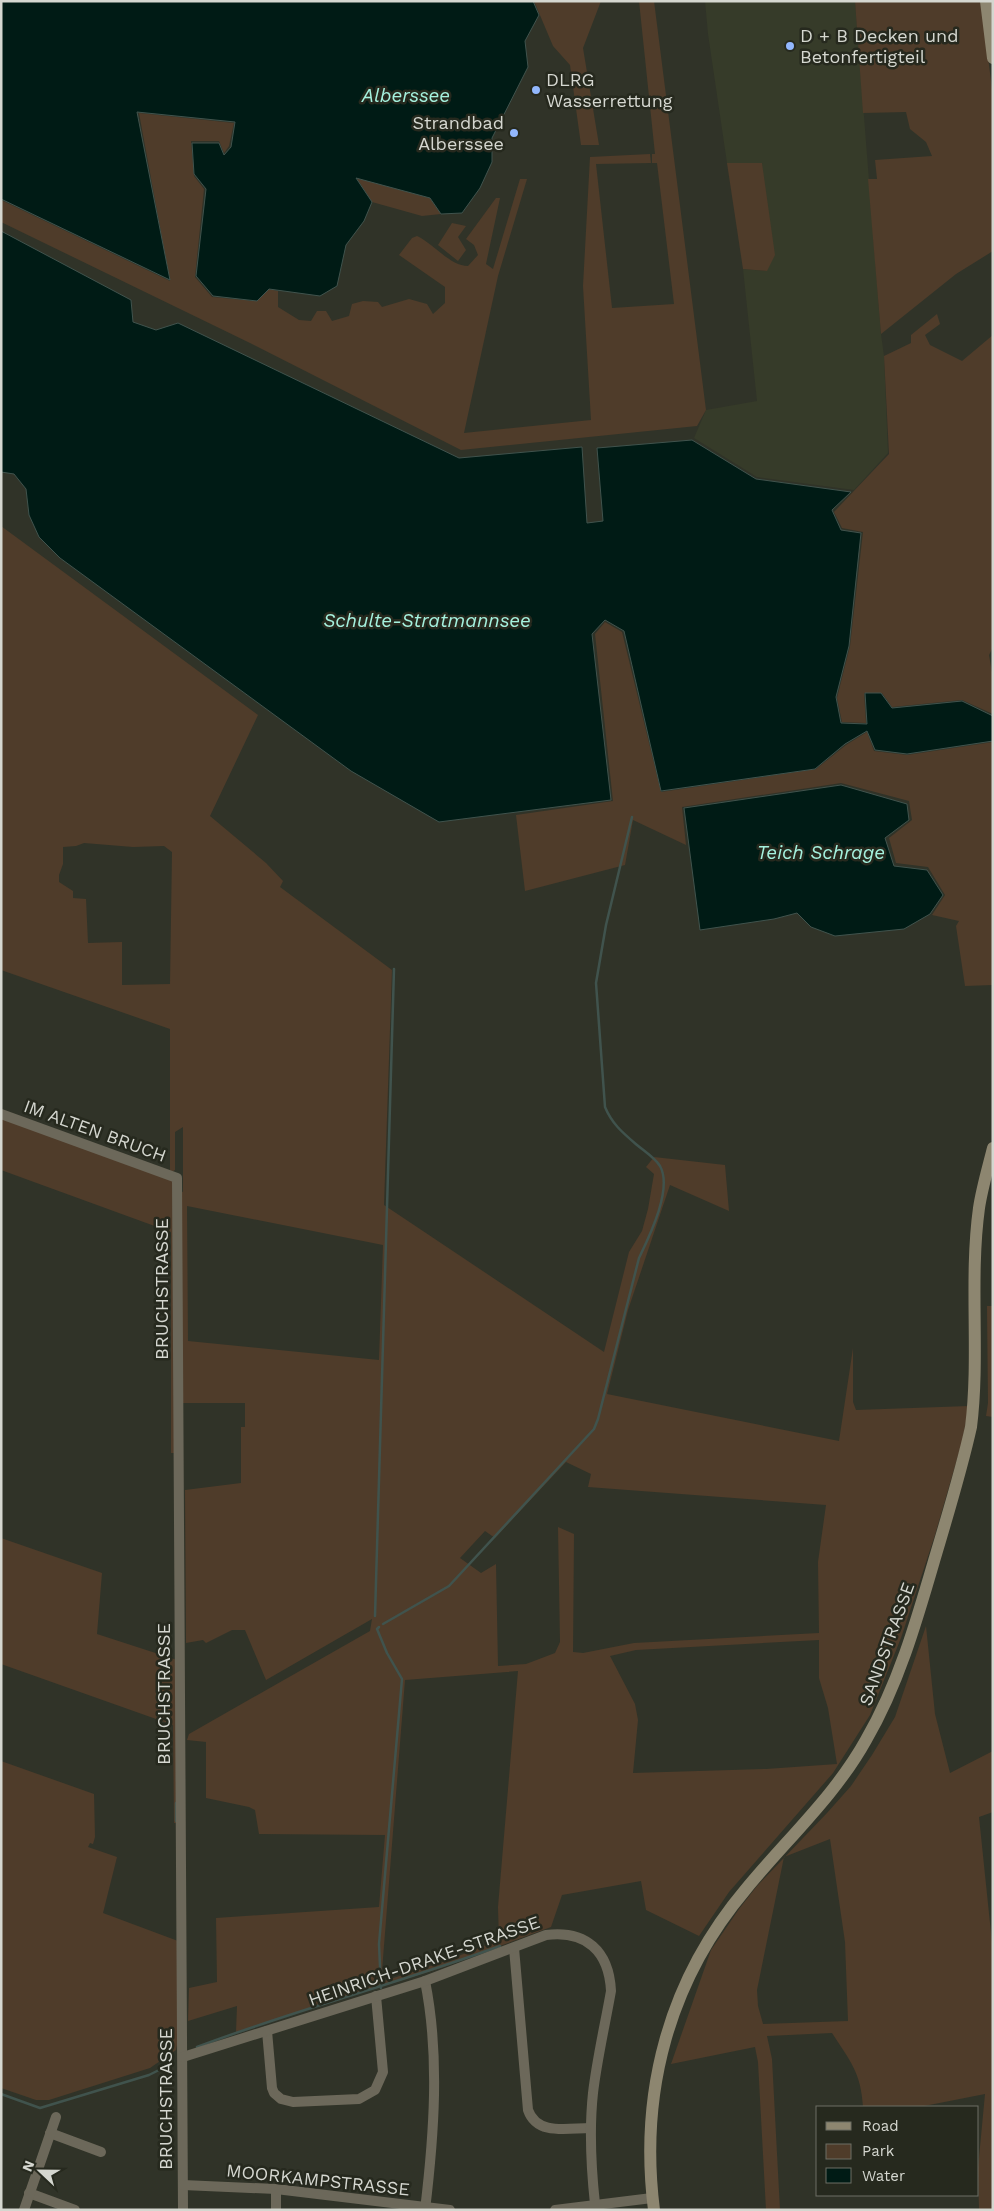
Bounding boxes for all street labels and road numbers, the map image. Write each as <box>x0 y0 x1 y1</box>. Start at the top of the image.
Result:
street label: IM ALTEN BRUCH <box>21 1095 169 1166</box>
street label: BRUCHSTRASSE <box>151 1218 172 1360</box>
street label: SANDSTRASSE <box>855 1579 919 1708</box>
street label: BRUCHSTRASSE <box>153 1623 174 1765</box>
street label: HEINRICH-DRAKE-STRASSE <box>305 1911 542 2010</box>
street label: BRUCHSTRASSE <box>155 2028 176 2170</box>
street label: MOORKAMPSTRASSE <box>225 2159 411 2200</box>

